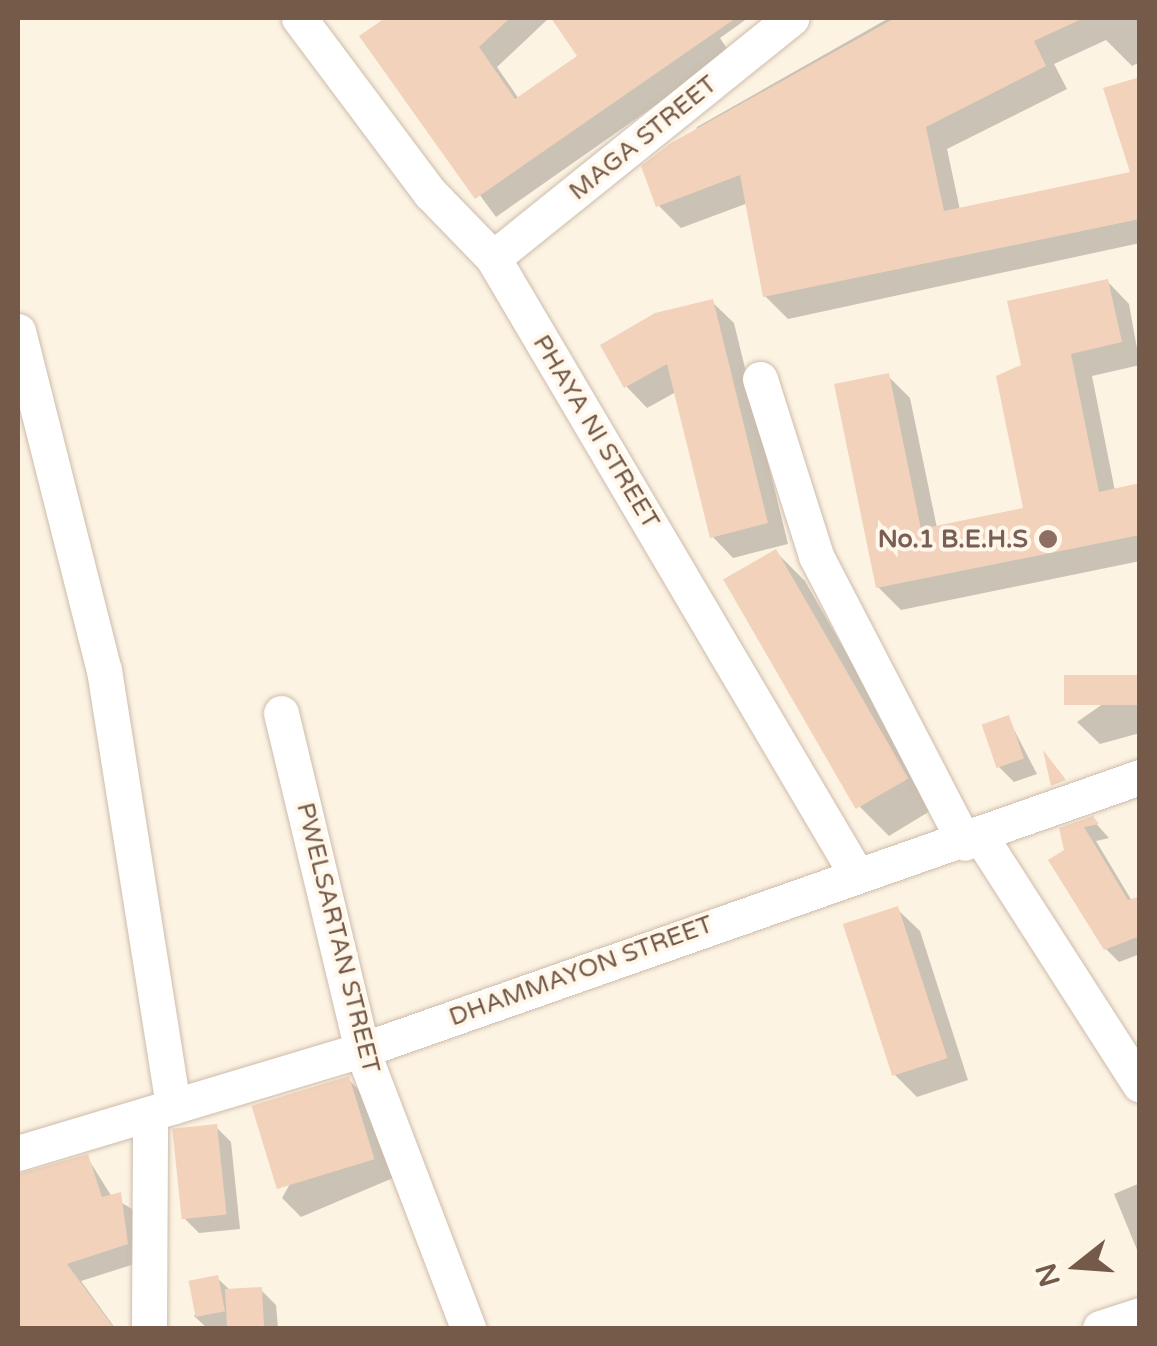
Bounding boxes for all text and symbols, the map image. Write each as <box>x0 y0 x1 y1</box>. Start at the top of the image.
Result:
street label: MAGA STREET <box>563 69 723 207</box>
street label: PHAYA NI STREET <box>526 330 666 534</box>
place label: No.1 B.E.H.S <box>878 524 1028 554</box>
marker: No.1 B.E.H.S <box>1037 528 1059 550</box>
street label: PWELSARTAN STREET <box>290 800 386 1076</box>
street label: DHAMMAYON STREET <box>445 909 717 1033</box>
north arrow <box>1027 1216 1127 1316</box>
text: N <box>1029 1259 1068 1290</box>

